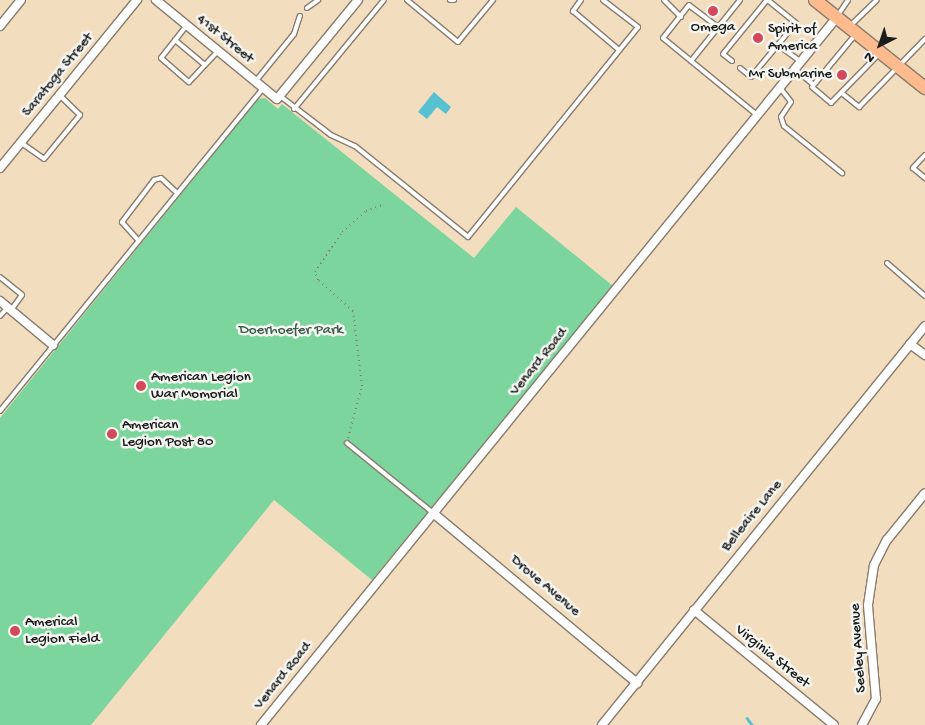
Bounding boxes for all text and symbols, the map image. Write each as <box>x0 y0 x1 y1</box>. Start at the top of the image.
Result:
marker: Omega <box>707 5 719 17</box>
street label: 41st Street <box>193 10 257 68</box>
place label: Omega <box>691 19 735 37</box>
place label: Spirit of America <box>768 20 817 55</box>
north arrow <box>855 20 905 70</box>
street label: Saratoga Street <box>19 29 97 121</box>
marker: Spirit of America <box>752 32 764 44</box>
text: N <box>861 47 879 66</box>
place label: Mr Submarine <box>748 66 832 84</box>
marker: Mr Submarine <box>836 69 848 81</box>
park label: Doerhoefer Park <box>239 322 343 340</box>
street label: Venard Road <box>506 324 572 400</box>
place label: American Legion War Momorial <box>151 368 251 403</box>
marker: American Legion War Momorial <box>135 380 147 392</box>
place label: American Legion Post 80 <box>122 416 213 451</box>
marker: American Legion Post 80 <box>106 428 118 440</box>
street label: Belleaire Lane <box>718 477 786 555</box>
street label: Drove Avenue <box>506 552 584 620</box>
street label: Seeley Avenue <box>847 603 871 693</box>
place label: Americal Legion Field <box>25 613 99 648</box>
street label: Virginia Street <box>731 621 813 693</box>
marker: Americal Legion Field <box>9 625 21 637</box>
street label: Venard Road <box>250 638 316 714</box>

